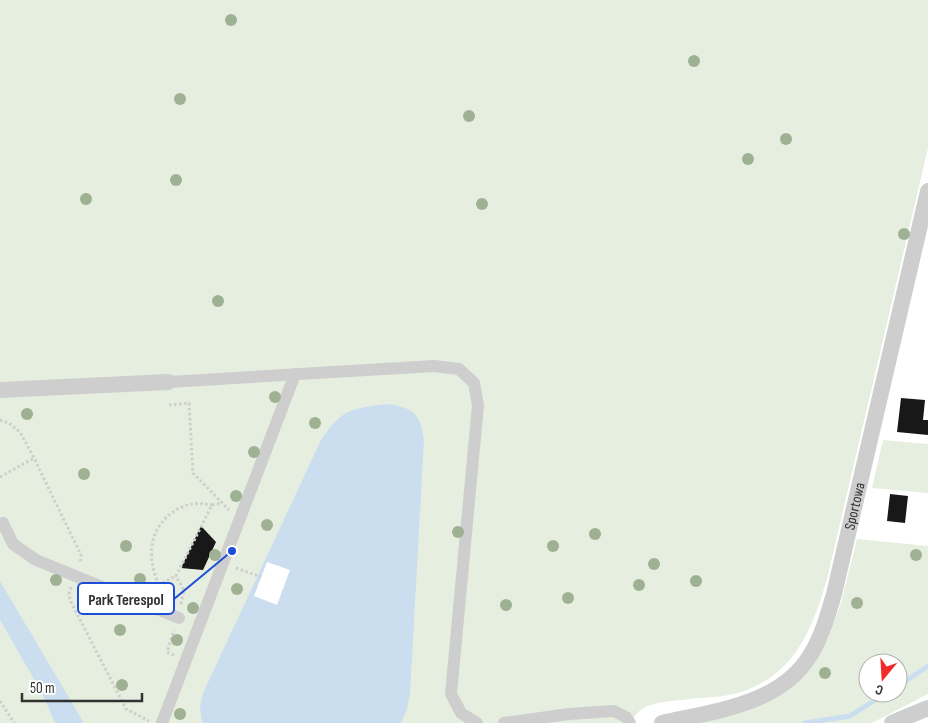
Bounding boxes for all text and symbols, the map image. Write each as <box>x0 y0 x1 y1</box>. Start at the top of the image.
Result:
street label: Sportowa <box>840 480 869 532</box>
callout: Park Terespol <box>78 583 174 614</box>
text: Park Terespol <box>88 591 164 610</box>
north arrow <box>858 653 908 703</box>
scale bar <box>22 670 142 702</box>
text: 50 m <box>30 679 55 698</box>
text: С <box>873 681 885 699</box>

